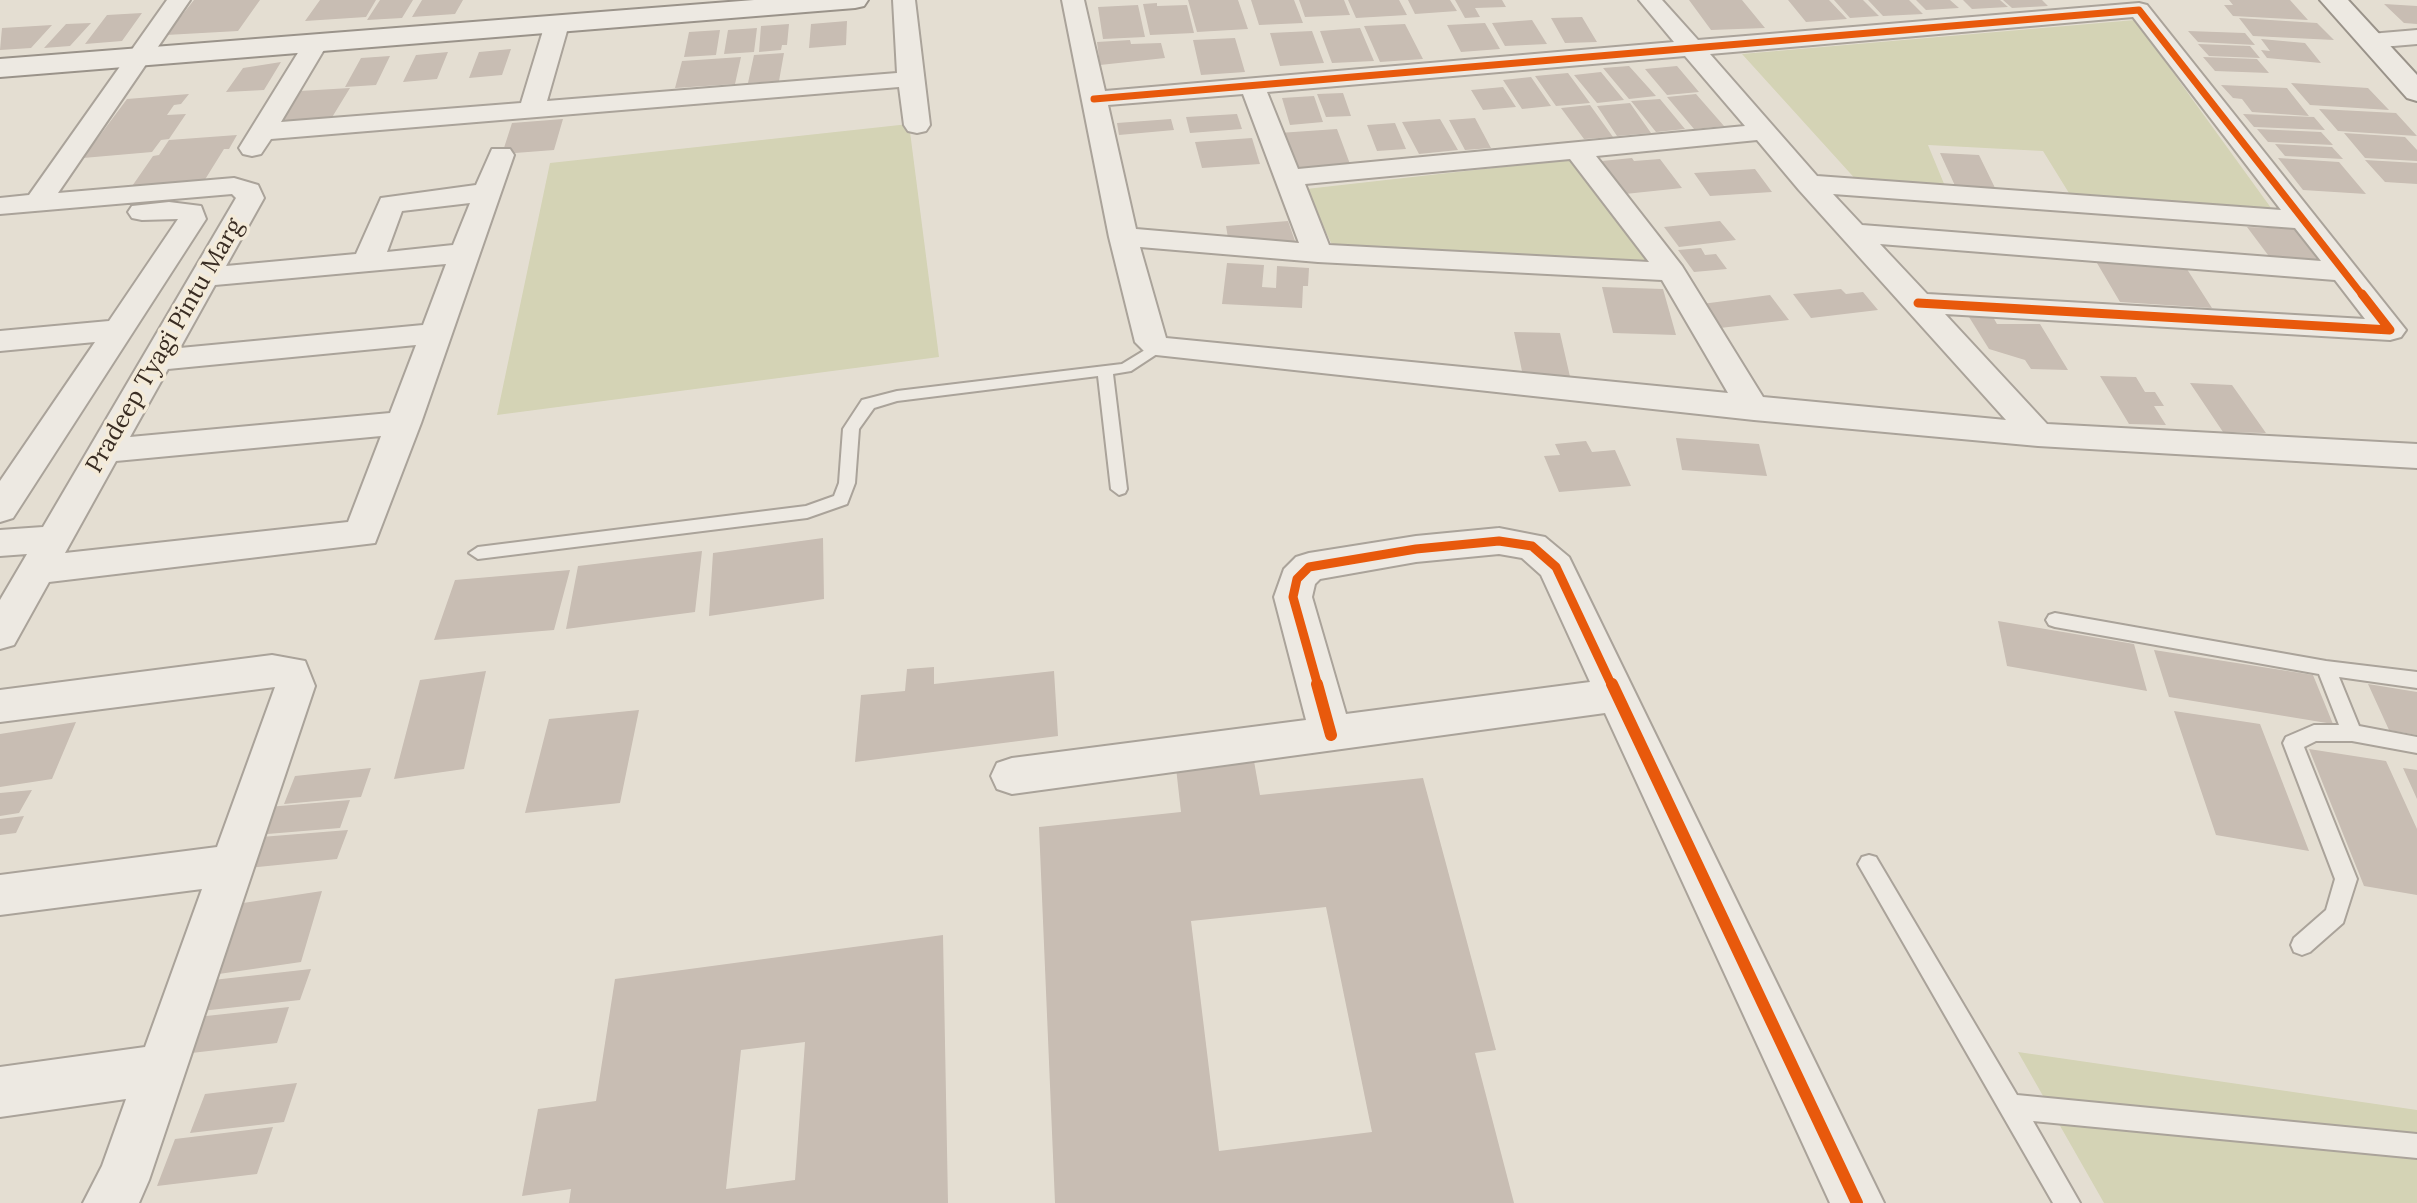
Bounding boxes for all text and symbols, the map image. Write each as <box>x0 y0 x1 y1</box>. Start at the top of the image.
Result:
street label: Pradeep Tyagi Pintu Marg <box>80 214 250 478</box>

